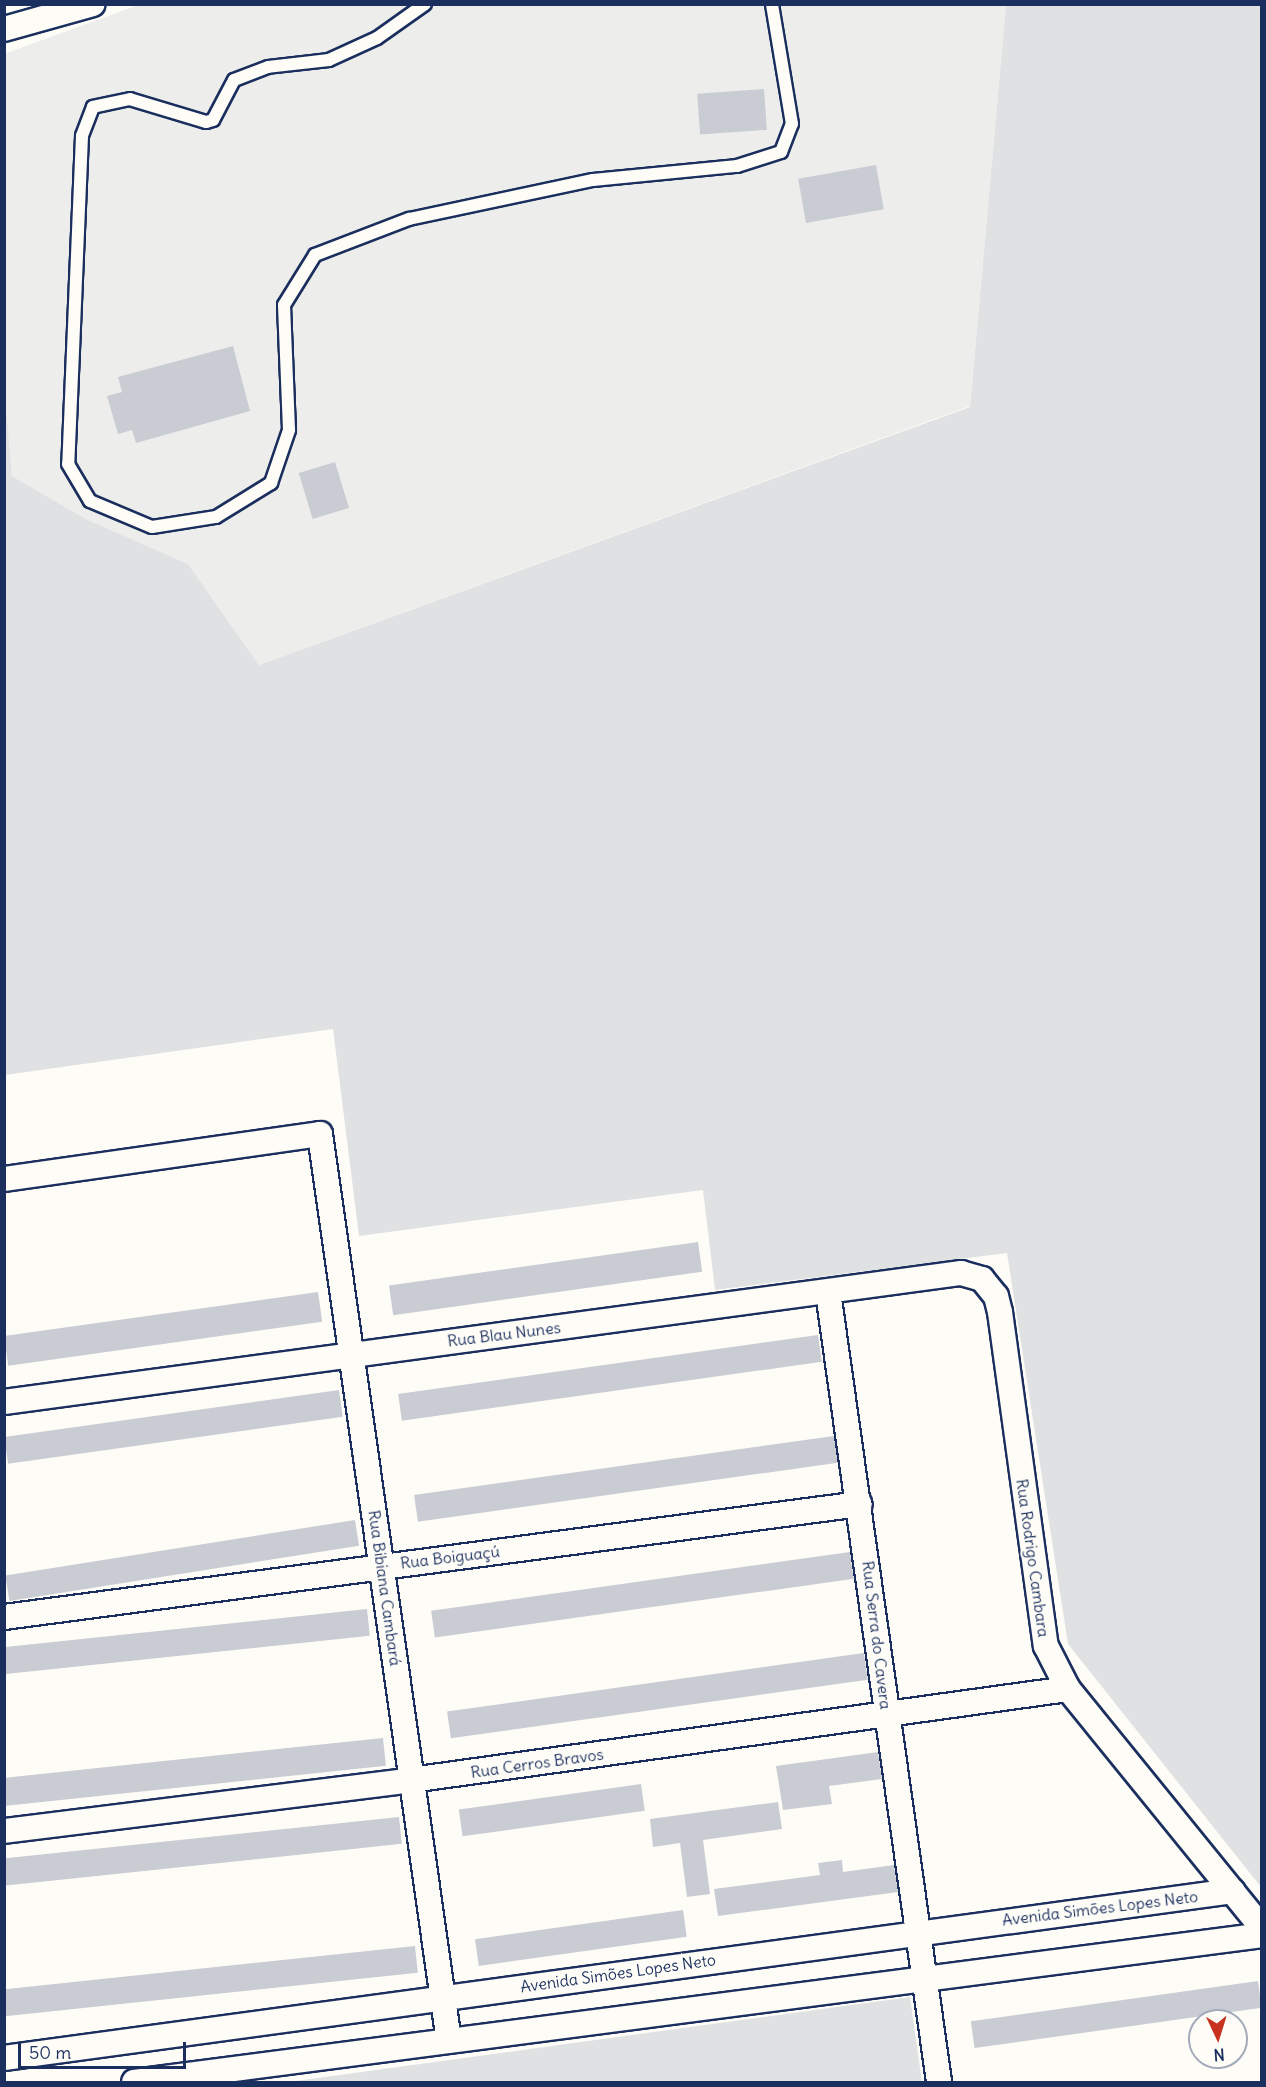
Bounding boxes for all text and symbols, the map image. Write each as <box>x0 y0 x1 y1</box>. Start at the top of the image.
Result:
street label: Rua Blau Nunes <box>446 1318 562 1350</box>
street label: Rua Rodrigo Cambara <box>1012 1478 1054 1638</box>
street label: Rua Bibiana Cambará <box>365 1509 405 1667</box>
street label: Rua Boiguaçú <box>399 1541 501 1573</box>
street label: Rua Serra do Cavera <box>858 1560 896 1710</box>
street label: Rua Cerros Bravos <box>469 1744 605 1782</box>
street label: Avenida Simões Lopes Neto <box>1001 1886 1199 1930</box>
street label: Avenida Simões Lopes Neto <box>519 1950 717 1996</box>
north arrow <box>1188 2009 1248 2069</box>
scale bar <box>21 2030 189 2068</box>
text: 50 m <box>29 2041 71 2064</box>
text: N <box>1213 2045 1225 2065</box>

